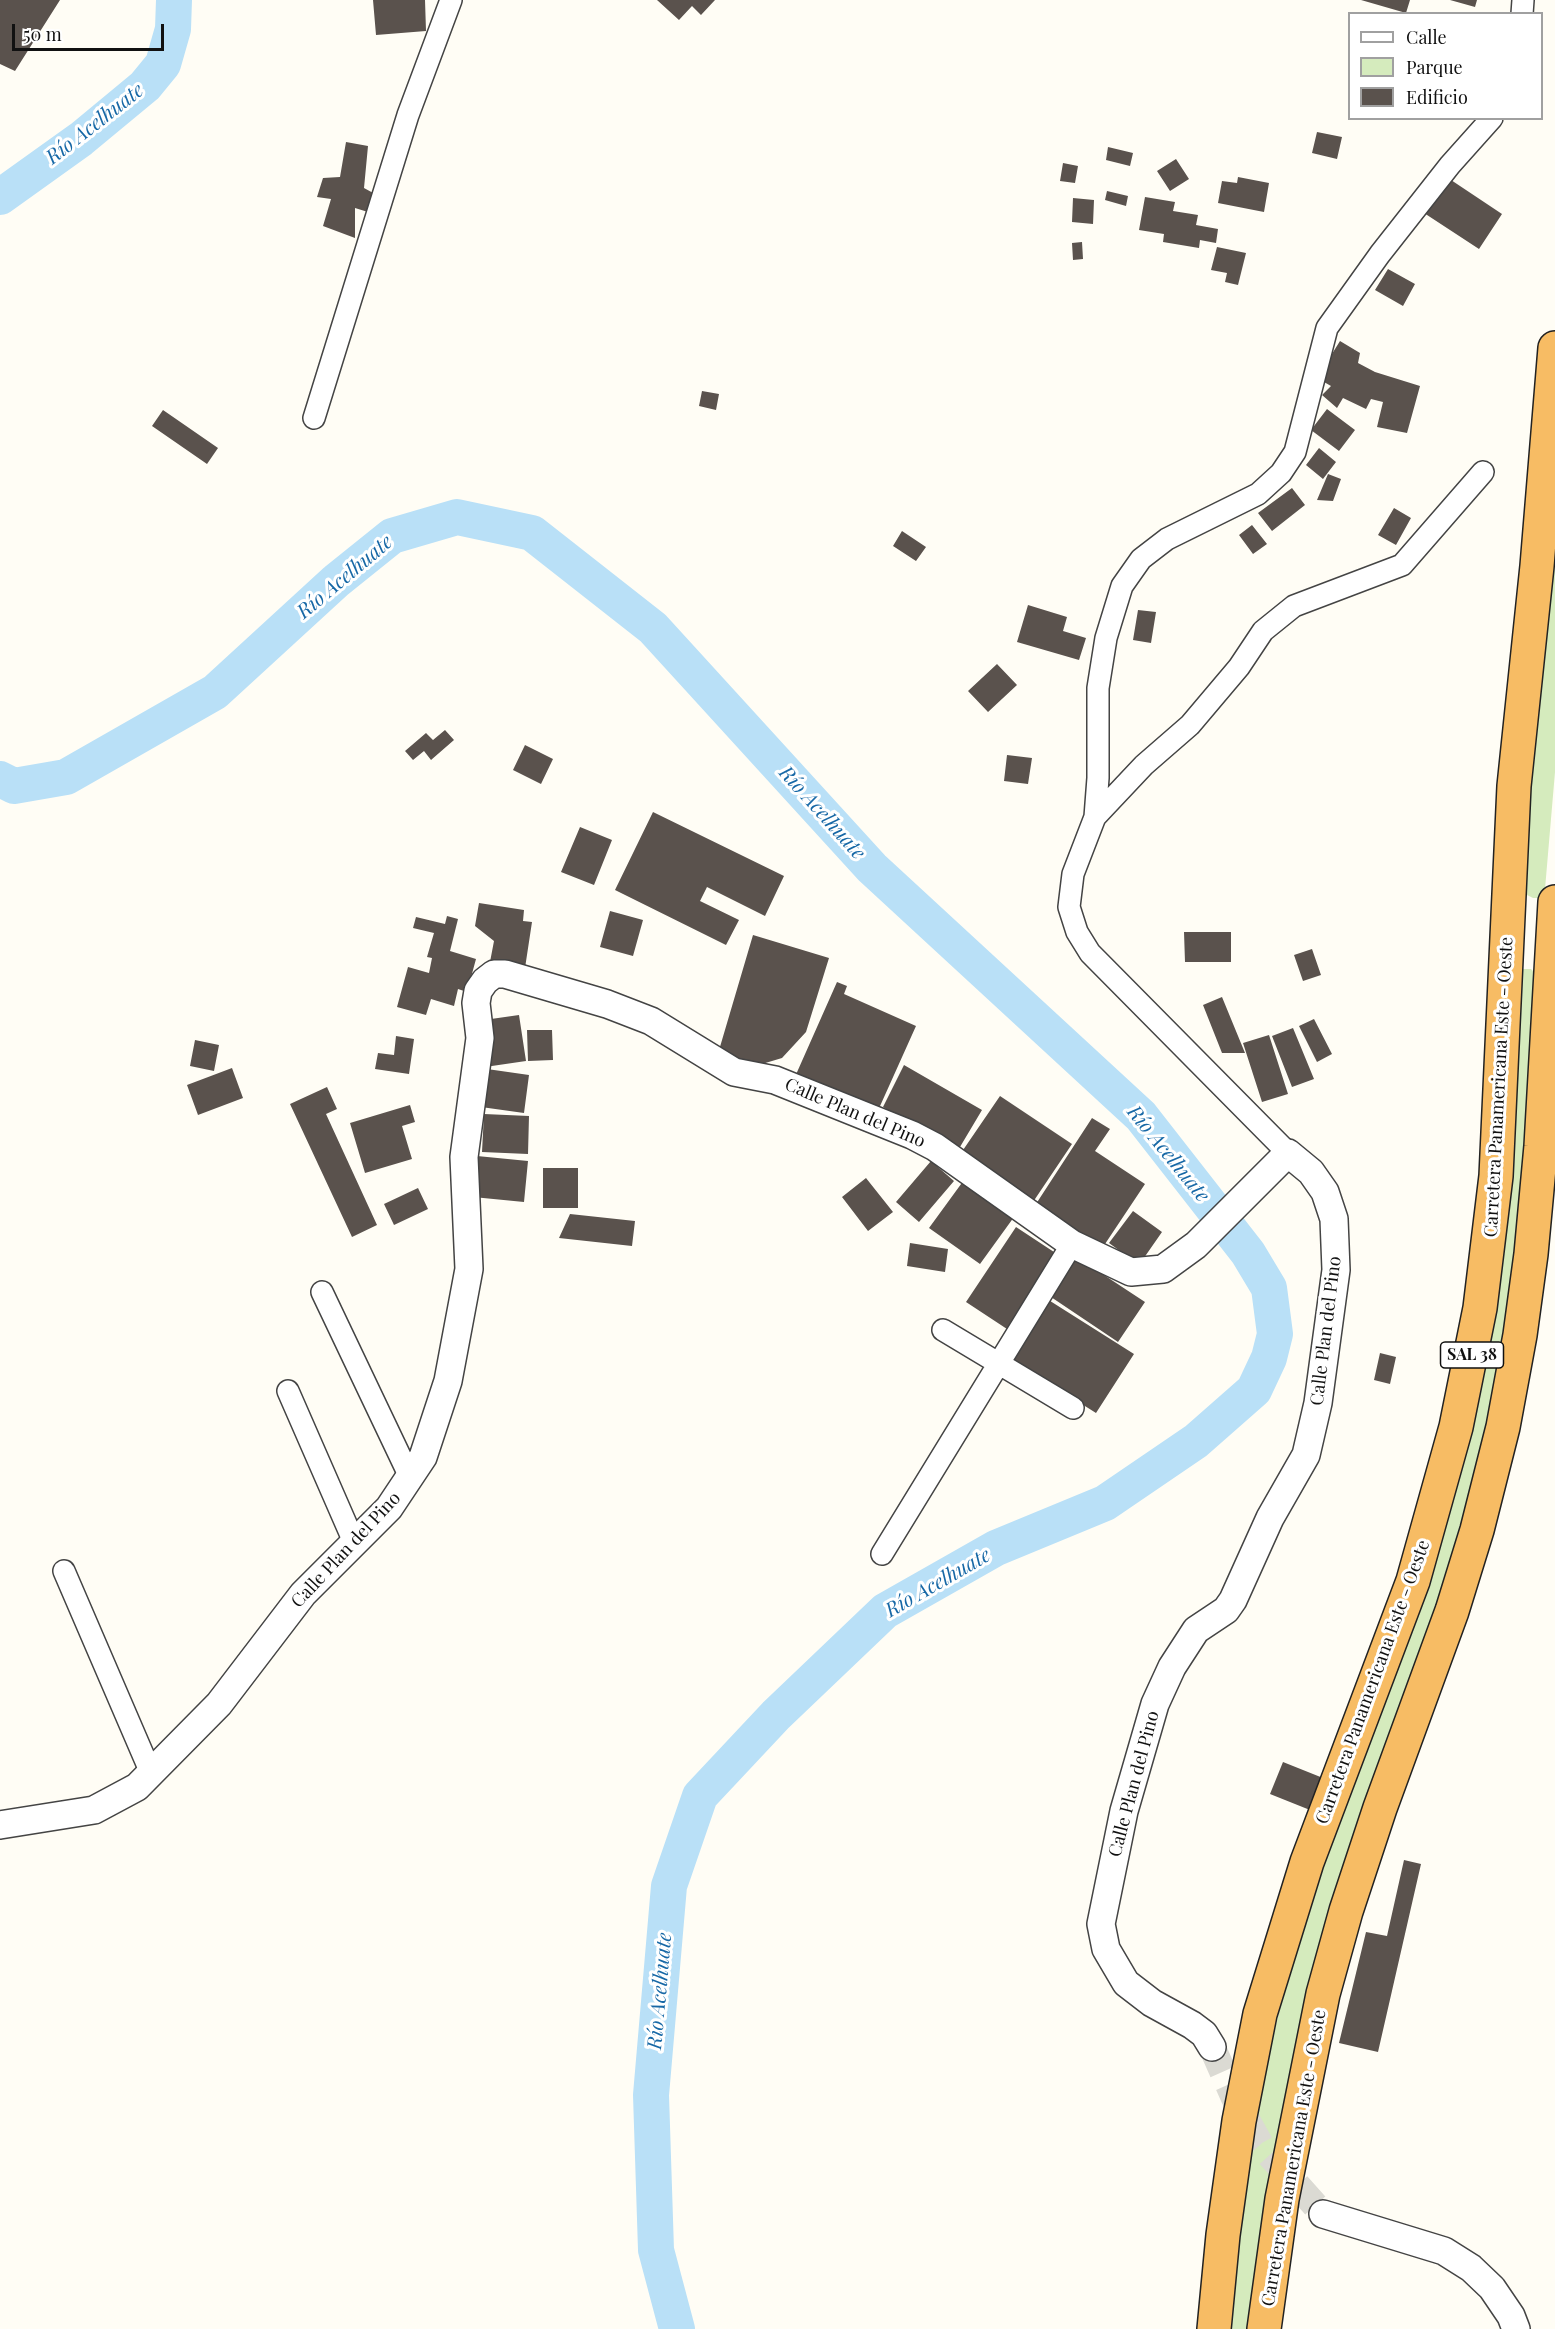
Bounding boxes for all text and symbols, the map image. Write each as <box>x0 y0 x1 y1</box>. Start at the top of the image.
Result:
scale bar <box>15 12 166 50</box>
legend <box>1348 12 1543 120</box>
text: 50 m <box>23 22 62 46</box>
text: Calle <box>1406 25 1447 49</box>
text: Parque <box>1406 55 1463 79</box>
water label: Río Acelhuate <box>41 78 149 170</box>
text: Edificio <box>1406 85 1468 109</box>
water label: Río Acelhuate <box>292 530 398 624</box>
water label: Río Acelhuate <box>774 761 870 865</box>
street label: Carretera Panamericana Este - Oeste <box>1480 936 1518 1238</box>
street label: Calle Plan del Pino <box>782 1074 928 1152</box>
water label: Río Acelhuate <box>1122 1101 1214 1207</box>
street label: Calle Plan del Pino <box>1306 1255 1346 1407</box>
road number: SAL 38 <box>1440 1342 1504 1368</box>
street label: Calle Plan del Pino <box>287 1488 405 1612</box>
street label: Carretera Panamericana Este - Oeste <box>1311 1537 1435 1827</box>
water label: Río Acelhuate <box>881 1543 995 1623</box>
street label: Calle Plan del Pino <box>1104 1709 1164 1859</box>
water label: Río Acelhuate <box>643 1932 677 2050</box>
street label: Carretera Panamericana Este - Oeste <box>1257 2008 1331 2308</box>

